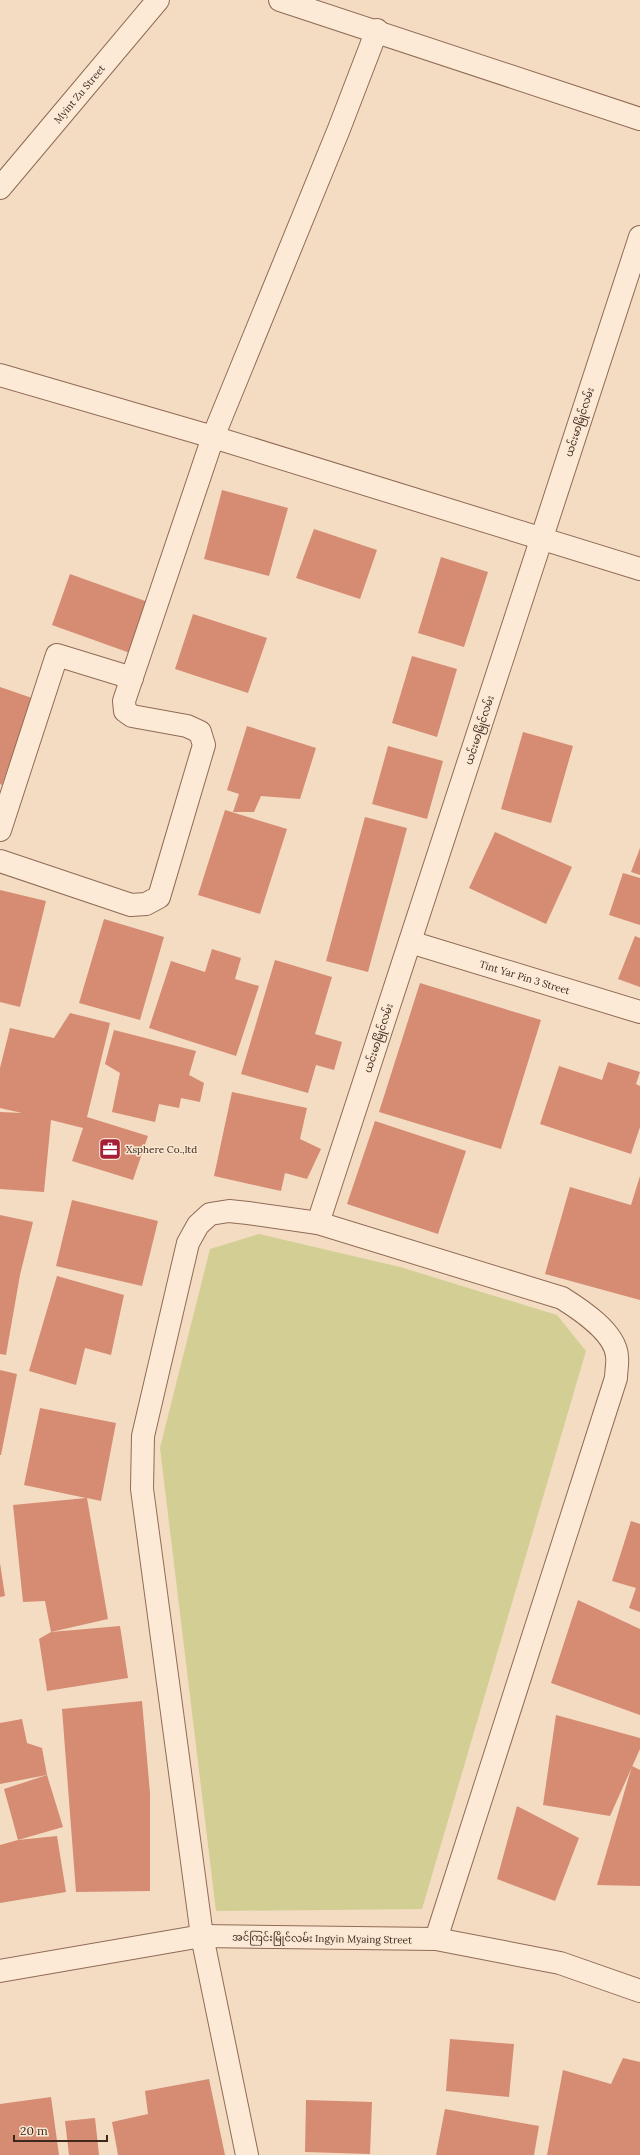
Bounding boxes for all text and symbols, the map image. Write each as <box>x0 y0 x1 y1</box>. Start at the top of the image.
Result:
street label: Myint Zu Street <box>51 62 108 126</box>
street label: ယင်းမာမြိုင်လမ်း <box>561 386 599 459</box>
street label: ယင်းမာမြိုင်လမ်း <box>461 694 499 767</box>
street label: Tint Yar Pin 3 Street <box>478 958 572 997</box>
street label: ယင်းမာမြိုင်လမ်း <box>360 1002 398 1075</box>
office icon: Xsphere Co.,ltd <box>97 1136 123 1162</box>
place label: Xsphere Co.,ltd <box>126 1143 197 1156</box>
street label: အင်ကြင်းမြိုင်လမ်း Ingyin Myaing Street <box>232 1929 412 1949</box>
scale bar <box>14 2117 107 2143</box>
text: 20 m <box>20 2123 48 2138</box>

